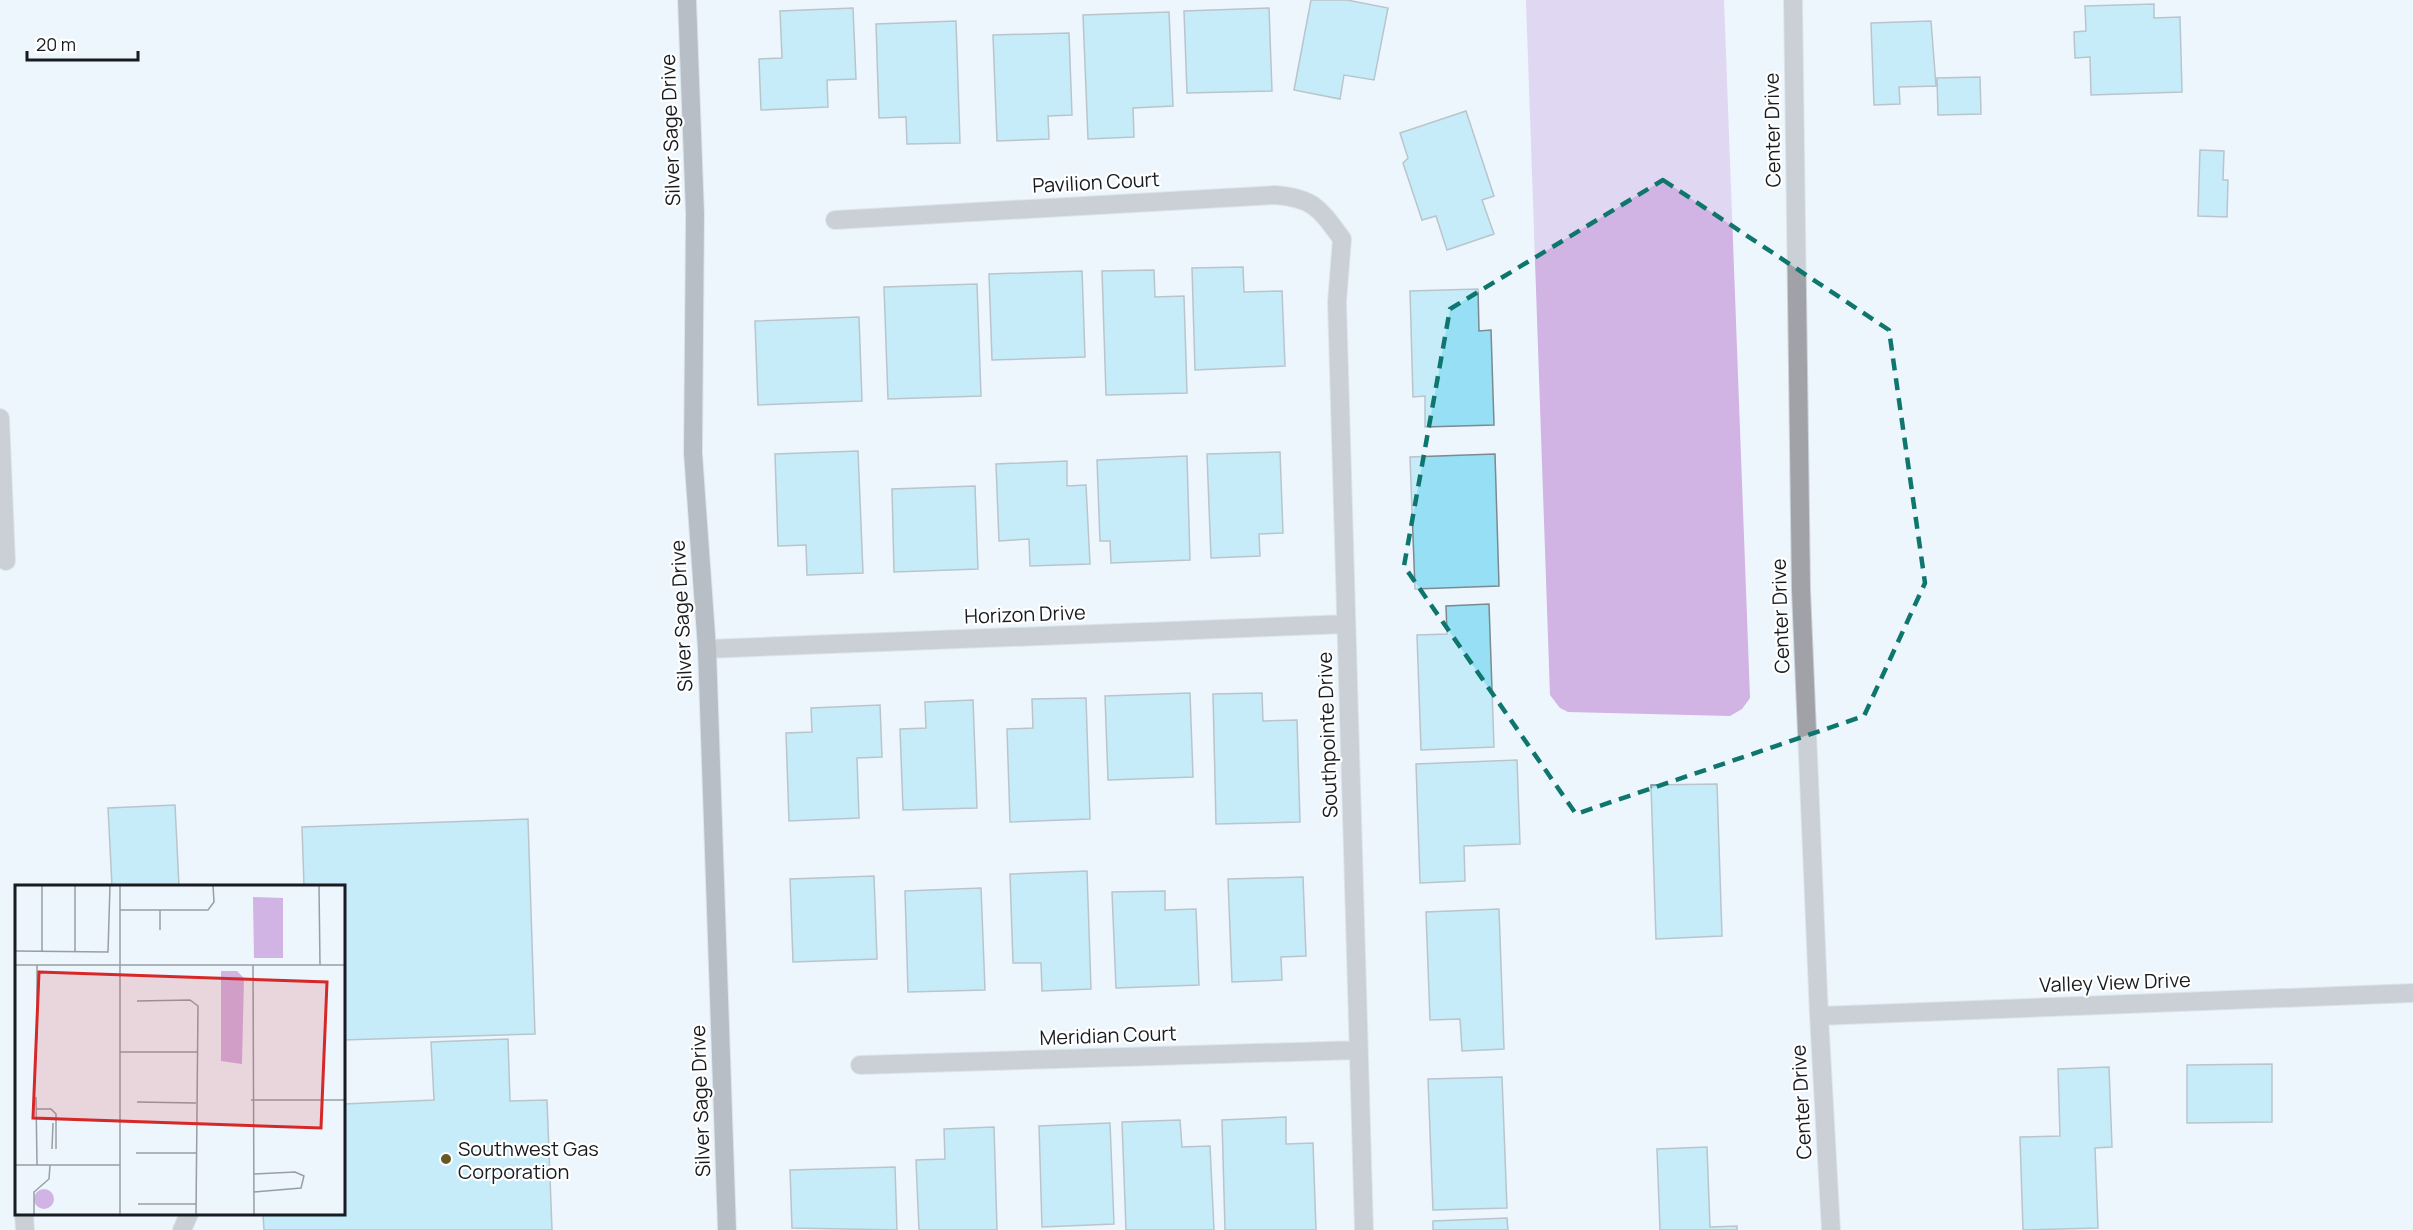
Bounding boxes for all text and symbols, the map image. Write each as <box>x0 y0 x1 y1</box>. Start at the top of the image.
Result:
scale bar <box>27 24 138 62</box>
text: 20 m <box>36 32 76 56</box>
street label: Silver Sage Drive <box>654 54 686 206</box>
street label: Center Drive <box>1757 72 1787 188</box>
street label: Pavilion Court <box>1032 165 1160 199</box>
street label: Silver Sage Drive <box>664 539 698 693</box>
street label: Center Drive <box>1765 558 1795 674</box>
street label: Horizon Drive <box>964 598 1086 630</box>
street label: Southpointe Drive <box>1311 651 1343 819</box>
inset map <box>15 885 345 1215</box>
street label: Valley View Drive <box>2039 966 2191 998</box>
street label: Meridian Court <box>1039 1019 1177 1051</box>
street label: Silver Sage Drive <box>684 1025 716 1177</box>
street label: Center Drive <box>1785 1044 1817 1160</box>
place label: Southwest Gas Corporation <box>458 1135 599 1185</box>
marker: Southwest Gas Corporation <box>439 1152 453 1166</box>

